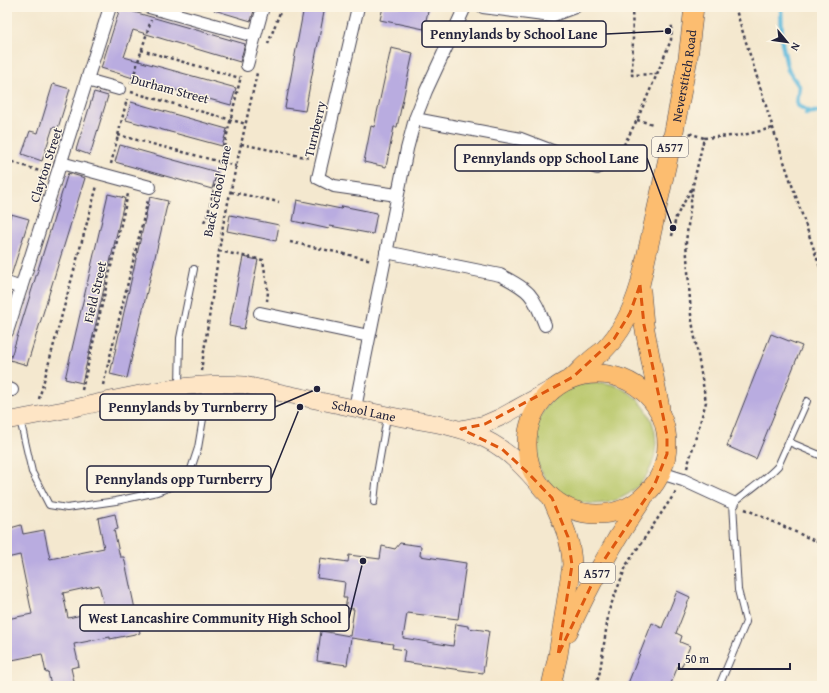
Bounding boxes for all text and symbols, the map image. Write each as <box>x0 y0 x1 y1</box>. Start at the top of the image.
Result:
callout: Pennylands by School Lane <box>422 21 606 47</box>
north arrow <box>767 22 807 62</box>
text: Pennylands by School Lane <box>430 24 598 44</box>
street label: Neverstitch Road <box>666 29 701 124</box>
text: N <box>787 40 805 55</box>
street label: Durham Street <box>129 69 212 109</box>
street label: Turnberry <box>299 99 331 159</box>
street label: Clayton Street <box>25 125 67 205</box>
road number: A577 <box>652 137 688 157</box>
street label: Back School Lane <box>198 143 236 239</box>
callout: Pennylands opp School Lane <box>455 145 647 171</box>
text: Pennylands opp School Lane <box>463 148 639 168</box>
street label: Field Street <box>79 259 111 325</box>
callout: Pennylands by Turnberry <box>100 394 275 420</box>
street label: School Lane <box>330 394 398 426</box>
text: Pennylands by Turnberry <box>108 397 268 417</box>
callout: Pennylands opp Turnberry <box>87 466 271 492</box>
text: Pennylands opp Turnberry <box>95 469 264 489</box>
road number: A577 <box>579 563 615 583</box>
callout: West Lancashire Community High School <box>80 605 349 631</box>
text: West Lancashire Community High School <box>88 608 342 628</box>
scale bar <box>679 645 790 671</box>
text: 50 m <box>685 650 709 667</box>

